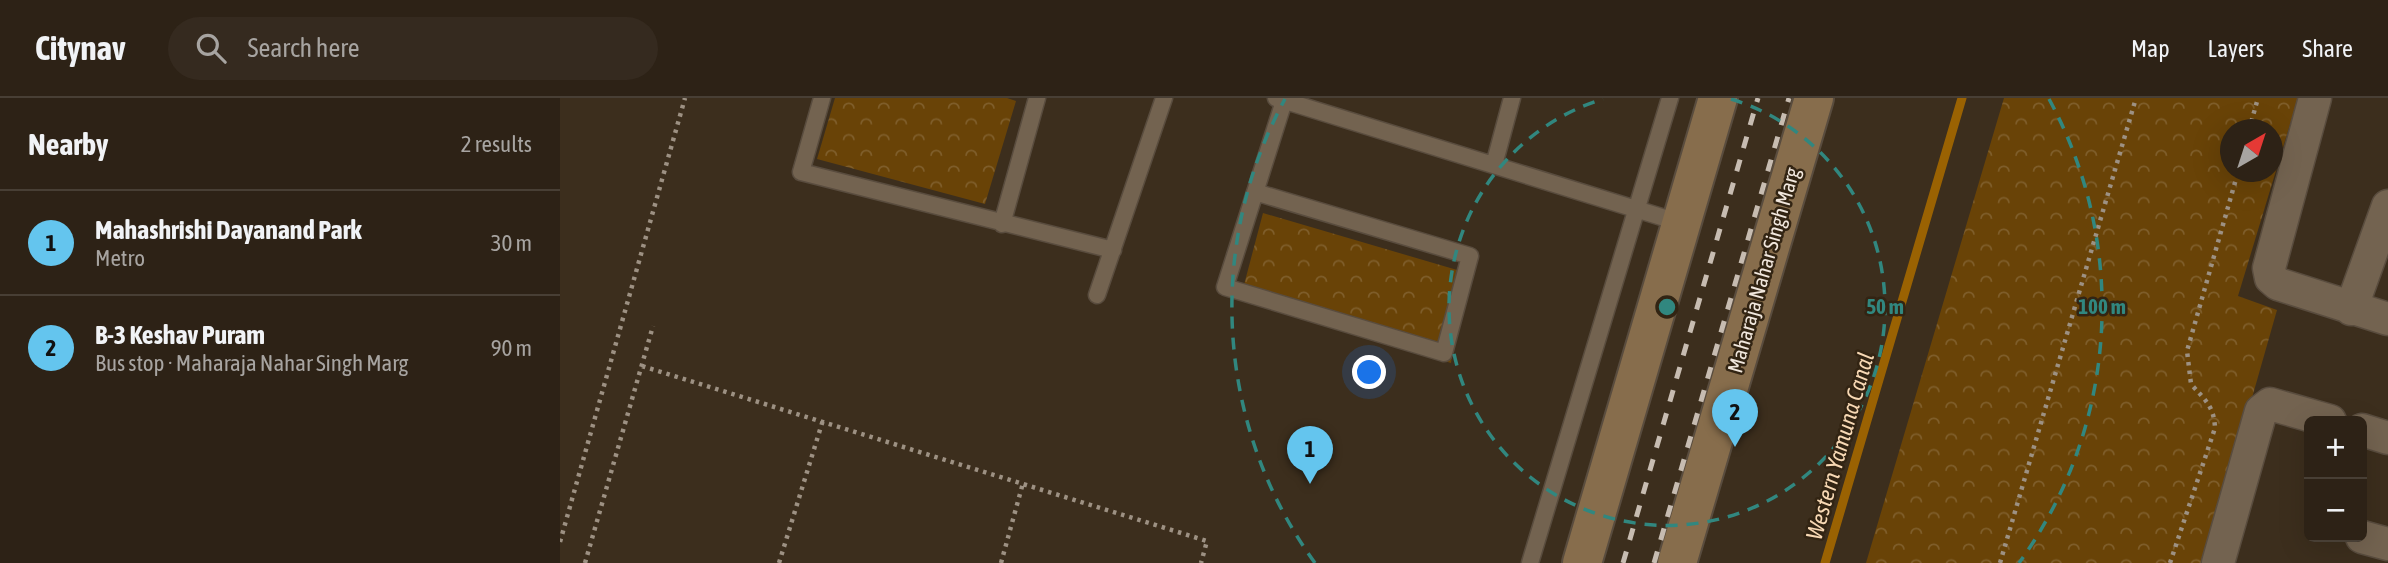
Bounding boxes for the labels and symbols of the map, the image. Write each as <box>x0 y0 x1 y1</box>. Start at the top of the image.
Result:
north arrow <box>2220 119 2283 182</box>
street label: Maharaja Nahar Singh Marg <box>1722 165 1804 375</box>
text: 50 m <box>1866 294 1904 318</box>
text: 100 m <box>2078 294 2126 318</box>
centre of rings <box>1655 295 1679 319</box>
water label: Western Yamuna Canal <box>1801 349 1879 543</box>
your location <box>1352 355 1386 389</box>
pin: 2 <box>1712 389 1758 447</box>
pin: 1 <box>1287 426 1333 484</box>

